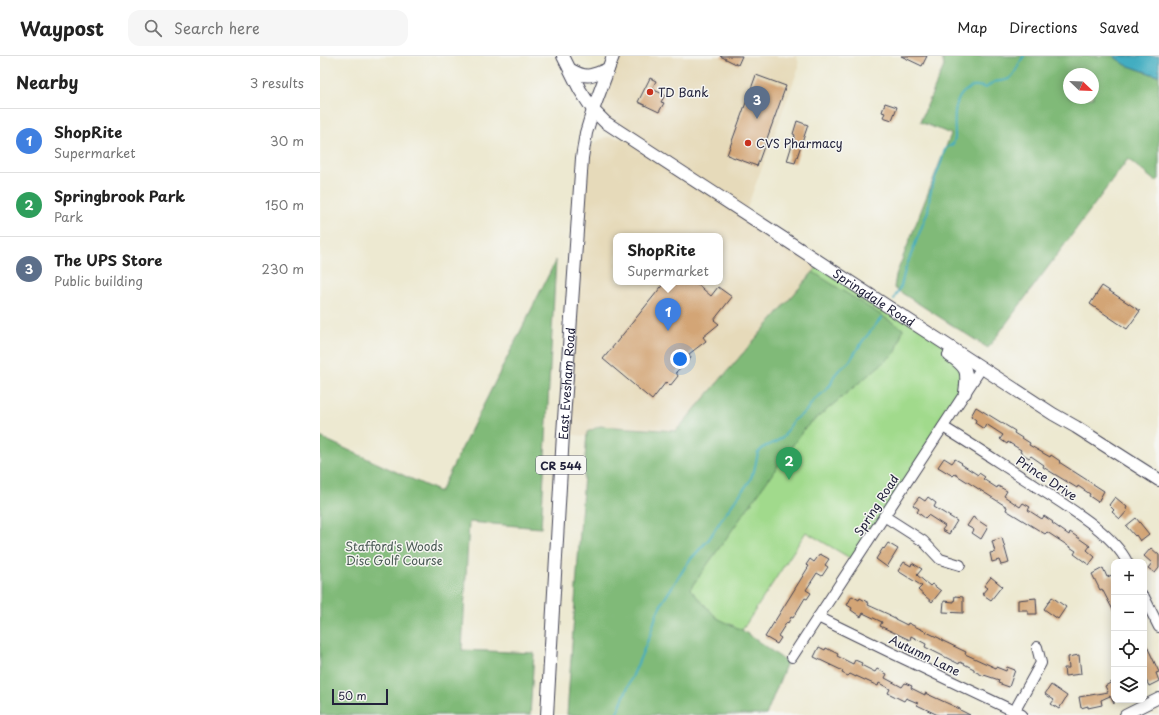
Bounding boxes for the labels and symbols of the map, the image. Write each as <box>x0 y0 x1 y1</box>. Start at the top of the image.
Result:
north arrow <box>1063 68 1099 104</box>
place label: TD Bank <box>658 83 708 101</box>
pin: 3 <box>744 86 770 119</box>
marker: TD Bank <box>645 87 655 97</box>
place label: CVS Pharmacy <box>756 134 843 152</box>
marker: CVS Pharmacy <box>743 138 753 148</box>
street label: Springdale Road <box>829 264 918 331</box>
pin: 1 <box>655 298 681 331</box>
street label: East Evesham Road <box>554 327 579 440</box>
your location <box>670 349 690 369</box>
pin: 2 <box>776 447 802 480</box>
street label: Prince Drive <box>1013 452 1081 504</box>
road number: CR 544 <box>536 456 586 474</box>
street label: Spring Road <box>849 471 903 539</box>
park label: Stafford's Woods Disc Golf Course <box>345 537 444 569</box>
street label: Autumn Lane <box>886 630 964 680</box>
scale bar <box>332 687 388 706</box>

